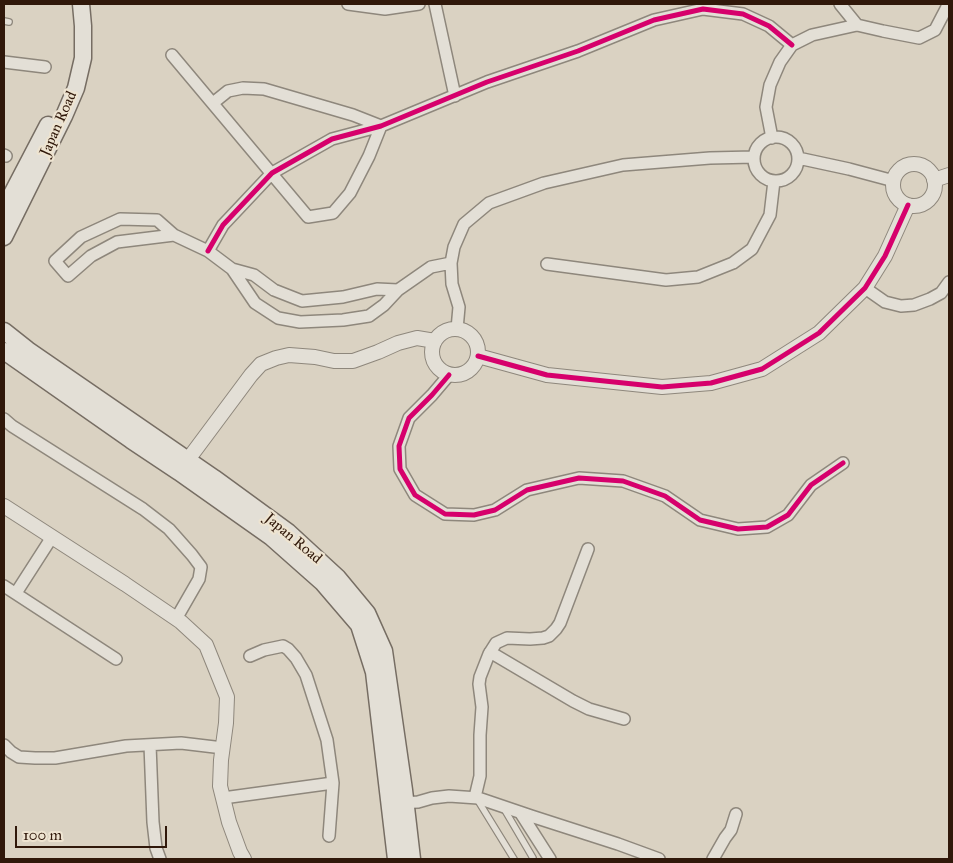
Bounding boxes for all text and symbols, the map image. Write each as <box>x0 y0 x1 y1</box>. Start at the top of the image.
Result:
street label: Japan Road <box>37 89 81 159</box>
street label: Japan Road <box>261 510 325 568</box>
scale bar <box>18 816 170 848</box>
text: 100 m <box>23 826 62 844</box>

